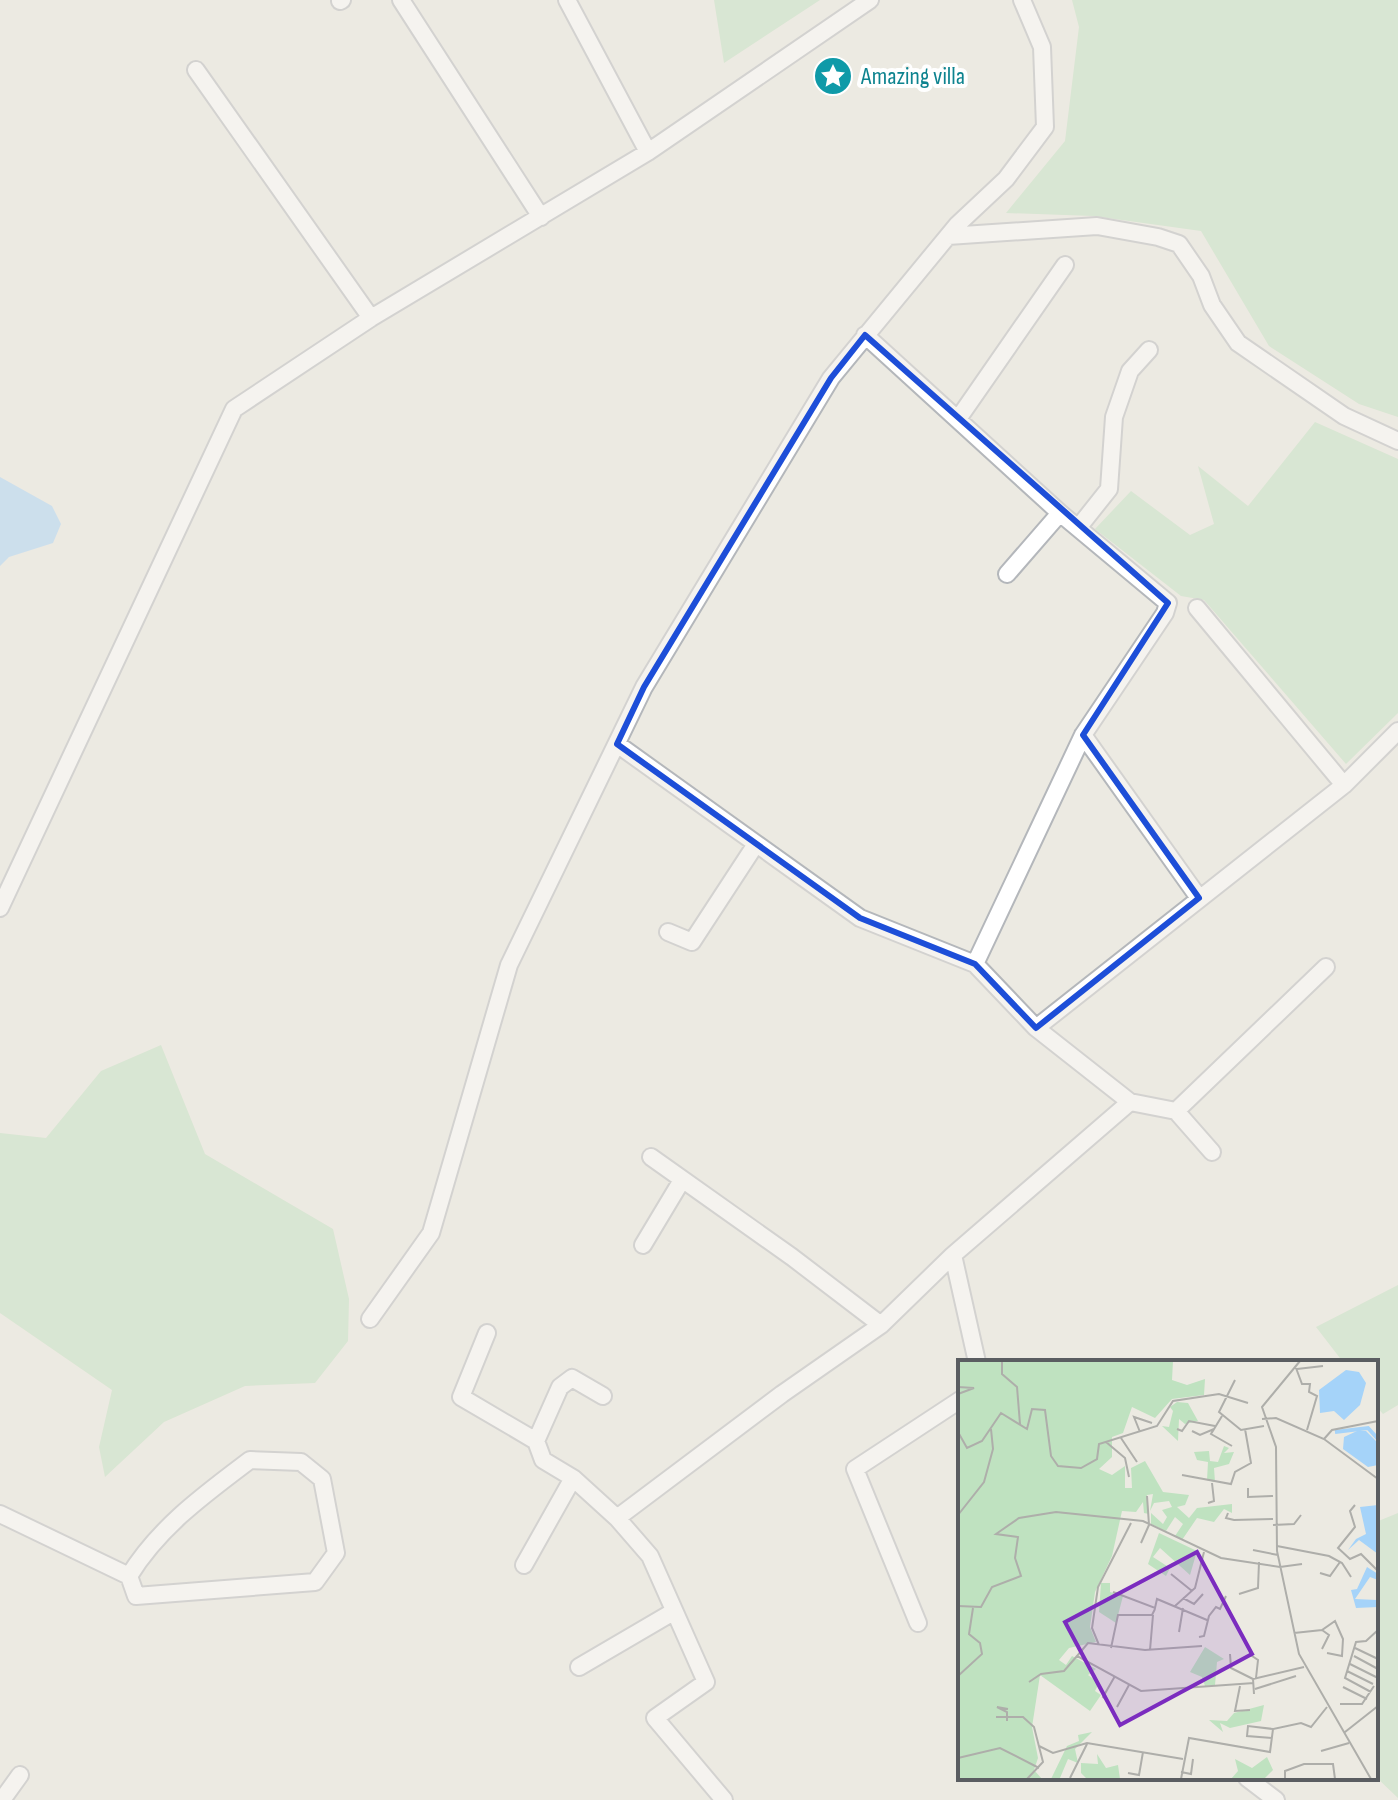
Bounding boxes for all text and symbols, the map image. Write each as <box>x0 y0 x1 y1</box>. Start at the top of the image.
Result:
place icon: Amazing villa <box>812 55 854 97</box>
place label: Amazing villa <box>860 62 965 91</box>
inset map <box>958 1360 1378 1780</box>

